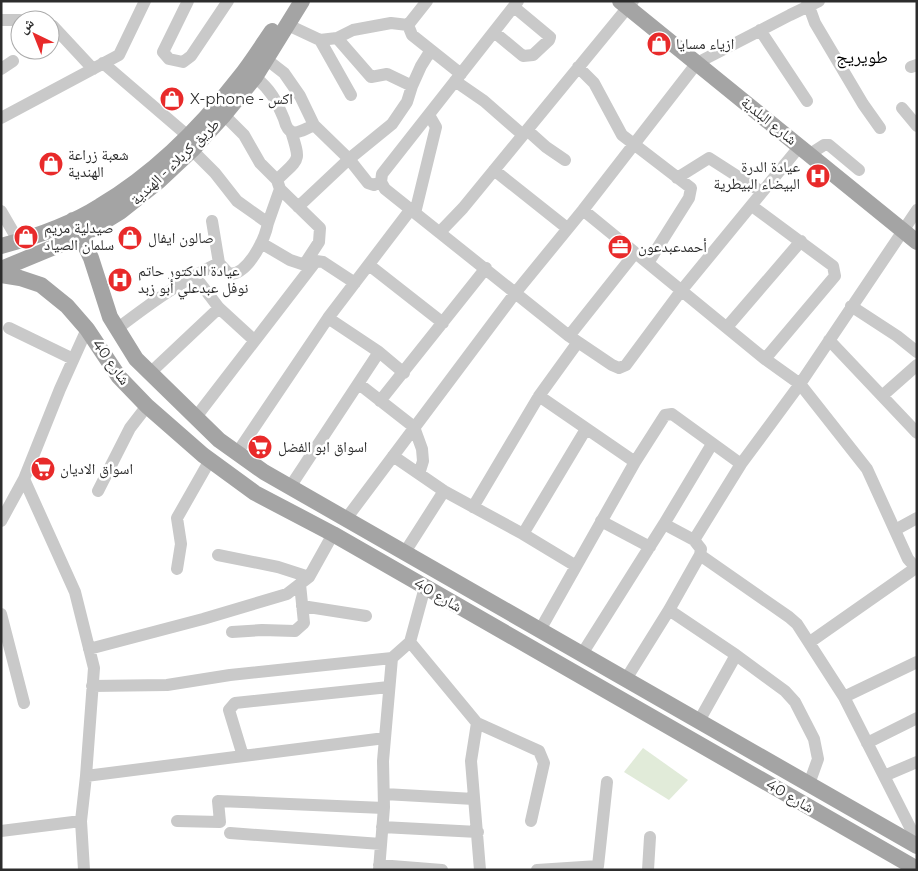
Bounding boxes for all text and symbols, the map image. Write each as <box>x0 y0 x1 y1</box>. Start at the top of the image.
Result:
north arrow <box>10 10 60 60</box>
text: ش <box>15 14 38 37</box>
shop icon: ازياء مسايا <box>646 31 672 57</box>
place label: ازياء مسايا <box>676 34 734 53</box>
district label: طويريج <box>836 46 888 69</box>
shop icon: X-phone - اكس <box>159 86 185 112</box>
place label: X-phone - اكس <box>190 89 293 109</box>
street label: شارع البلدية <box>737 92 801 150</box>
street label: طريق كربلاء - الهندية <box>126 114 224 210</box>
place label: شعبة زراعة الهندية <box>68 145 129 181</box>
shop icon: شعبة زراعة الهندية <box>38 151 64 177</box>
place label: عيادة الدرة البيضاء البيطرية <box>714 157 800 193</box>
hospital icon: عيادة الدرة البيضاء البيطرية <box>805 163 831 189</box>
place label: صيدلية مريم سلمان الصياد <box>44 218 114 255</box>
shop icon: صيدلية مريم سلمان الصياد <box>13 224 39 250</box>
shop icon: صالون ايفال <box>117 225 143 251</box>
place label: صالون ايفال <box>148 228 214 248</box>
office icon: أحمدعبدعون <box>607 234 633 260</box>
place label: أحمدعبدعون <box>638 237 707 257</box>
place label: عيادة الدكتور حاتم نوفل عبدعلي أبو زبد <box>138 261 248 300</box>
hospital icon: عيادة الدكتور حاتم نوفل عبدعلي أبو زبد <box>107 267 133 293</box>
street label: شارع 40 <box>88 335 135 389</box>
supermarket icon: اسواق ابو الفضل <box>247 434 273 460</box>
place label: اسواق ابو الفضل <box>278 437 367 457</box>
supermarket icon: اسواق الاديان <box>30 456 56 482</box>
place label: اسواق الاديان <box>60 459 133 479</box>
street label: شارع 40 <box>410 573 466 617</box>
street label: شارع 40 <box>762 774 818 818</box>

